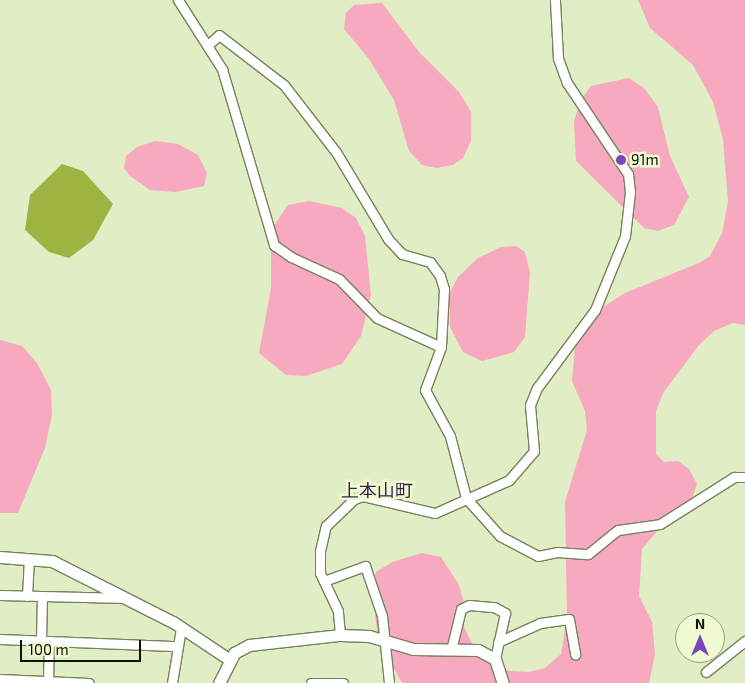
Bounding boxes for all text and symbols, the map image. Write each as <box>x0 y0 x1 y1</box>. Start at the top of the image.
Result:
place label: 91m <box>631 151 659 169</box>
marker: 91m <box>615 154 627 166</box>
district label: 上本山町 <box>341 479 413 501</box>
north arrow <box>675 613 725 663</box>
text: N <box>695 615 705 632</box>
scale bar <box>22 630 144 662</box>
text: 100 m <box>28 640 69 658</box>

